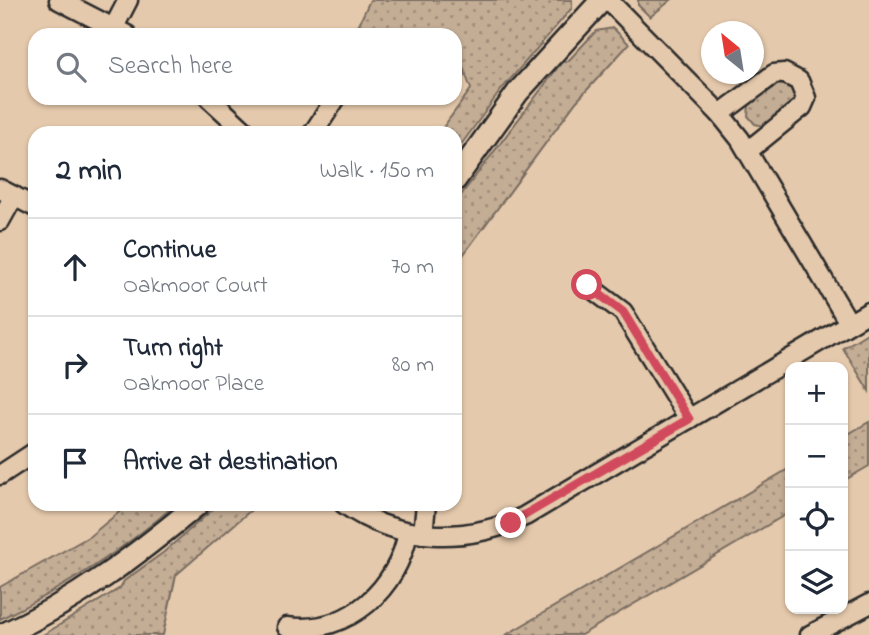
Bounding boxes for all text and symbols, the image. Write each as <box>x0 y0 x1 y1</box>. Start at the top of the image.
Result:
north arrow <box>701 21 764 84</box>
search box <box>28 28 462 105</box>
icon: search <box>52 48 90 86</box>
text: Search here <box>108 48 233 86</box>
text: 2 min <box>56 150 122 194</box>
text: Walk · 150 m <box>319 155 434 188</box>
text: Continue <box>123 232 216 270</box>
icon: ahead <box>56 248 94 286</box>
text: 70 m <box>391 251 434 284</box>
route start <box>571 269 602 300</box>
text: Oakmoor Court <box>123 270 268 303</box>
text: Turn right <box>123 330 223 368</box>
icon: right <box>56 346 94 384</box>
text: 80 m <box>392 349 434 382</box>
map controls <box>785 362 848 614</box>
button: + <box>785 362 848 425</box>
text: Oakmoor Place <box>123 368 264 401</box>
button: − <box>785 425 848 488</box>
icon: arrive <box>56 444 94 482</box>
text: Arrive at destination <box>123 444 338 482</box>
button: locate <box>785 488 848 551</box>
route end <box>495 507 526 538</box>
button: layers <box>785 551 848 614</box>

